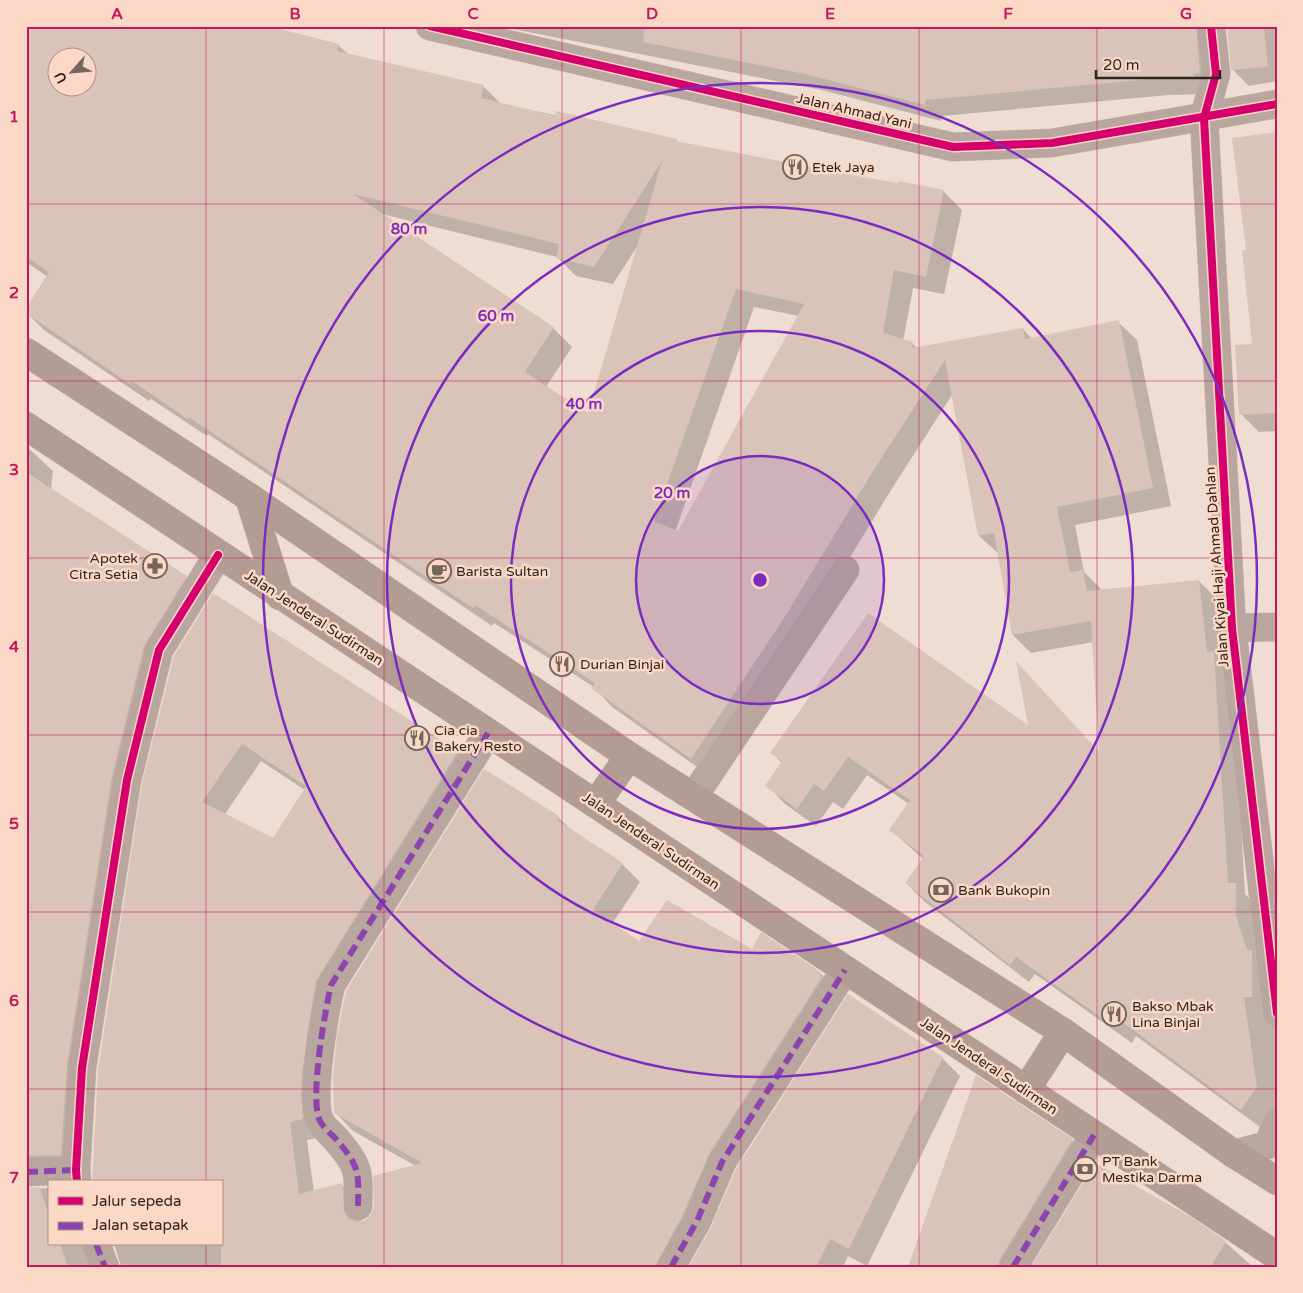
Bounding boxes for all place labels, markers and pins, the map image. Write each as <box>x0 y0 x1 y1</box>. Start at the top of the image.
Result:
restaurant icon: Etek Jaya <box>782 154 808 180</box>
place label: Etek Jaya <box>812 159 875 176</box>
place label: Apotek Citra Setia <box>69 550 138 583</box>
pharmacy icon: Apotek Citra Setia <box>142 553 168 579</box>
cafe icon: Barista Sultan <box>426 558 452 584</box>
place label: Barista Sultan <box>456 563 548 580</box>
centre of rings <box>751 571 769 589</box>
restaurant icon: Durian Binjai <box>549 651 575 677</box>
place label: Durian Binjai <box>580 656 664 673</box>
place label: Cia cia Bakery Resto <box>434 722 522 755</box>
restaurant icon: Cia cia Bakery Resto <box>404 725 430 751</box>
bank icon: Bank Bukopin <box>928 877 954 903</box>
place label: Bank Bukopin <box>958 882 1050 899</box>
place label: Bakso Mbak Lina Binjai <box>1132 998 1214 1031</box>
restaurant icon: Bakso Mbak Lina Binjai <box>1101 1001 1127 1027</box>
place label: PT Bank Mestika Darma <box>1102 1153 1202 1186</box>
bank icon: PT Bank Mestika Darma <box>1072 1156 1098 1182</box>

